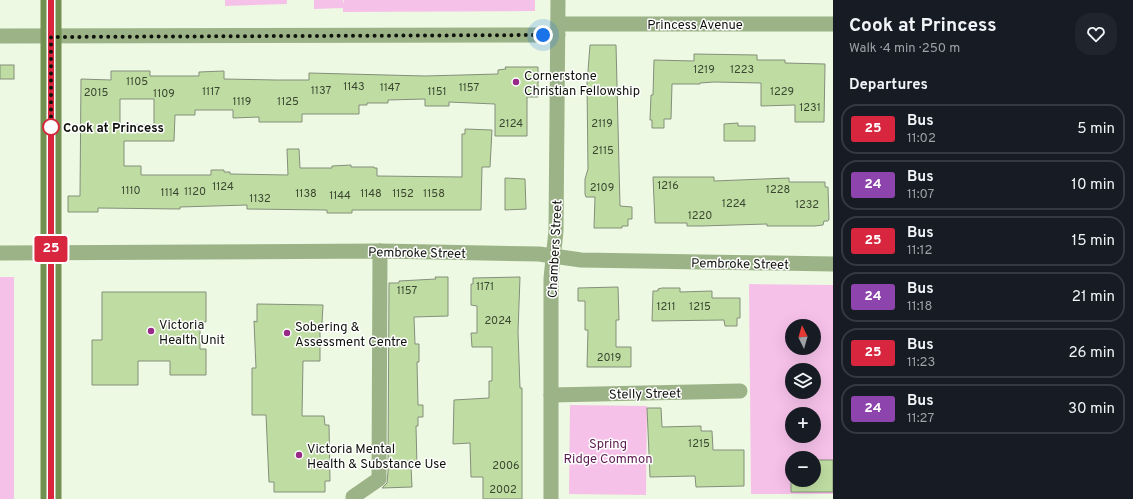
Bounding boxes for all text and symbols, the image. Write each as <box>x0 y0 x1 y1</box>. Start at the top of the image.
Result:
button: heart <box>1075 13 1117 55</box>
text: Cook at Princess <box>849 14 997 38</box>
street label: Princess Avenue <box>647 18 743 34</box>
your location <box>533 25 553 45</box>
text: Walk · 4 min · 250 m <box>849 41 960 57</box>
house number: 1219 <box>693 63 715 77</box>
house number: 1223 <box>730 63 754 77</box>
place label: Cornerstone Christian Fellowship <box>524 69 640 100</box>
house number: 1105 <box>126 75 148 89</box>
text: Departures <box>849 76 928 95</box>
marker: Cornerstone Christian Fellowship <box>511 77 521 87</box>
house number: 1143 <box>343 80 365 94</box>
house number: 1147 <box>380 81 400 95</box>
house number: 1157 <box>459 81 480 95</box>
house number: 1137 <box>311 84 331 98</box>
house number: 1117 <box>202 85 220 99</box>
house number: 1151 <box>427 85 447 99</box>
house number: 1229 <box>770 85 794 99</box>
house number: 2015 <box>84 86 109 100</box>
house number: 1109 <box>153 87 175 101</box>
house number: 1119 <box>233 95 251 109</box>
house number: 1125 <box>277 95 299 109</box>
house number: 1231 <box>799 101 821 115</box>
text: Bus <box>907 112 934 131</box>
house number: 2124 <box>499 117 523 131</box>
house number: 2119 <box>591 117 613 131</box>
marker: Cook at Princess <box>42 118 60 136</box>
text: 25 <box>864 120 882 137</box>
text: 5 min <box>1077 120 1115 139</box>
place label: Cook at Princess <box>63 121 164 137</box>
text: 11:02 <box>907 131 936 147</box>
house number: 2115 <box>592 144 614 158</box>
text: Bus <box>907 168 934 187</box>
text: 24 <box>864 176 882 193</box>
text: 10 min <box>1071 176 1115 195</box>
house number: 1216 <box>657 179 679 193</box>
house number: 1124 <box>212 180 234 194</box>
house number: 2109 <box>590 181 614 195</box>
house number: 1228 <box>766 183 790 197</box>
house number: 1110 <box>121 184 141 198</box>
house number: 1120 <box>184 185 206 199</box>
house number: 1114 <box>161 186 180 200</box>
house number: 1138 <box>295 187 317 201</box>
house number: 1148 <box>360 187 382 201</box>
house number: 1152 <box>392 187 414 201</box>
house number: 1158 <box>423 187 445 201</box>
text: 11:07 <box>907 187 934 203</box>
house number: 1144 <box>329 189 351 203</box>
house number: 1132 <box>249 192 271 206</box>
house number: 1224 <box>722 197 746 211</box>
house number: 1232 <box>795 198 819 212</box>
street label: Chambers Street <box>545 200 567 299</box>
house number: 1220 <box>688 209 712 223</box>
text: Bus <box>907 224 934 243</box>
text: 25 <box>864 232 882 249</box>
text: 15 min <box>1072 232 1115 251</box>
line badge: 25 <box>33 236 69 262</box>
text: 25 <box>42 240 60 257</box>
text: 11:12 <box>907 243 932 259</box>
street label: Pembroke Street <box>368 245 466 263</box>
street label: Pembroke Street <box>691 256 789 274</box>
house number: 1171 <box>476 280 494 294</box>
text: Bus <box>907 280 934 299</box>
house number: 1157 <box>397 284 418 298</box>
text: 24 <box>864 288 882 305</box>
text: 21 min <box>1072 288 1115 307</box>
text: 11:18 <box>907 299 932 315</box>
house number: 1211 <box>656 300 676 314</box>
house number: 1215 <box>689 300 711 314</box>
house number: 2024 <box>484 314 512 328</box>
place label: Victoria Health Unit <box>159 318 225 349</box>
north arrow <box>785 319 821 355</box>
map controls <box>785 319 821 487</box>
place label: Sobering & Assessment Centre <box>295 320 407 351</box>
marker: Victoria Health Unit <box>146 326 156 336</box>
marker: Sobering & Assessment Centre <box>282 328 292 338</box>
text: Bus <box>907 336 934 355</box>
text: 25 <box>864 344 882 361</box>
text: 26 min <box>1068 344 1115 363</box>
house number: 2019 <box>597 351 621 365</box>
text: 11:23 <box>907 355 935 371</box>
button: layers <box>785 363 821 399</box>
street label: Stelly Street <box>609 386 681 404</box>
text: Bus <box>907 392 934 411</box>
text: 24 <box>864 400 882 417</box>
text: 30 min <box>1068 400 1115 419</box>
button: + <box>785 407 821 443</box>
text: 11:27 <box>907 411 934 427</box>
park label: Spring Ridge Common <box>563 437 653 468</box>
house number: 1215 <box>688 437 710 451</box>
place label: Victoria Mental Health & Substance Use <box>307 442 446 473</box>
marker: Victoria Mental Health & Substance Use <box>294 450 304 460</box>
button: − <box>785 451 821 487</box>
house number: 2006 <box>492 459 520 473</box>
house number: 2002 <box>489 483 517 497</box>

